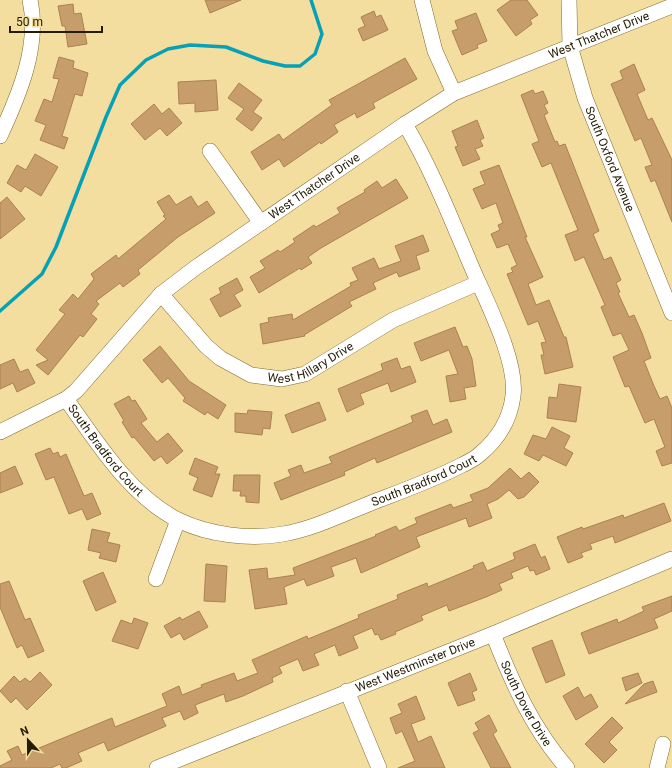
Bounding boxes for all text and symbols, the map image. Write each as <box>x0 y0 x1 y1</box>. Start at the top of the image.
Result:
scale bar <box>10 8 102 34</box>
street label: West Thatcher Drive <box>546 9 651 62</box>
text: 50 m <box>16 15 43 29</box>
street label: South Oxford Avenue <box>582 104 637 214</box>
street label: West Thatcher Drive <box>266 150 362 222</box>
street label: West Hillary Drive <box>267 339 356 386</box>
street label: South Bradford Court <box>65 402 146 499</box>
street label: South Bradford Court <box>369 452 479 509</box>
street label: West Westminster Drive <box>353 635 477 695</box>
street label: South Dover Drive <box>498 659 555 749</box>
north arrow <box>8 720 48 760</box>
text: N <box>18 724 31 739</box>

